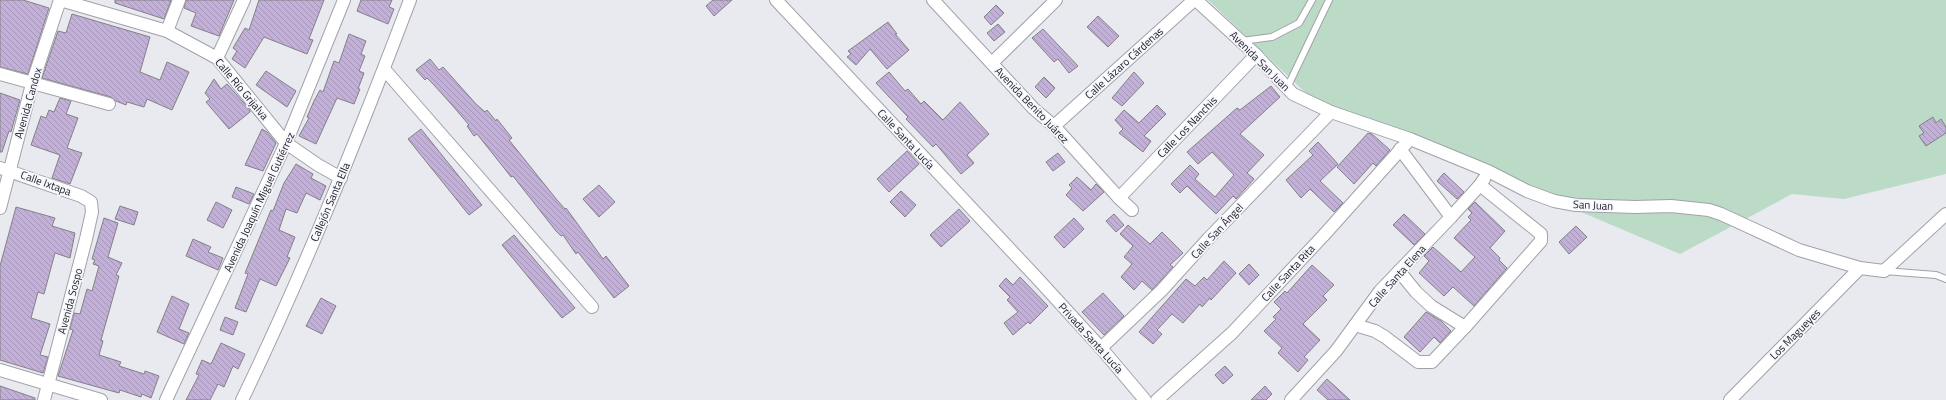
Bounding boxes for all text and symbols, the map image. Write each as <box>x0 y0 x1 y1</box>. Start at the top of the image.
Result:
street label: Calle Lázaro Cárdenas <box>1081 23 1167 103</box>
street label: Avenida San Juan <box>1226 27 1294 95</box>
street label: Calle Río Grijalva <box>211 55 273 124</box>
street label: Avenida Benito Juárez <box>991 63 1073 147</box>
street label: Avenida Candox <box>10 66 46 140</box>
street label: Calle Los Nanchis <box>1153 93 1221 161</box>
street label: Calle Santa Lucía <box>874 105 939 173</box>
street label: Avenida Joaquín Miguel Gutiérrez <box>220 130 298 274</box>
street label: Callejón Santa Ella <box>306 160 354 244</box>
street label: Calle Ixtapa <box>18 166 74 200</box>
street label: San Juan <box>1572 196 1614 214</box>
street label: Calle San Ángel <box>1187 200 1247 262</box>
street label: Calle Santa Rita <box>1258 241 1319 305</box>
street label: Calle Santa Elena <box>1365 241 1430 311</box>
street label: Avenida Sospo <box>54 266 87 336</box>
street label: Privada Santa Lucía <box>1055 299 1127 377</box>
street label: Los Magueyes <box>1766 305 1824 363</box>

